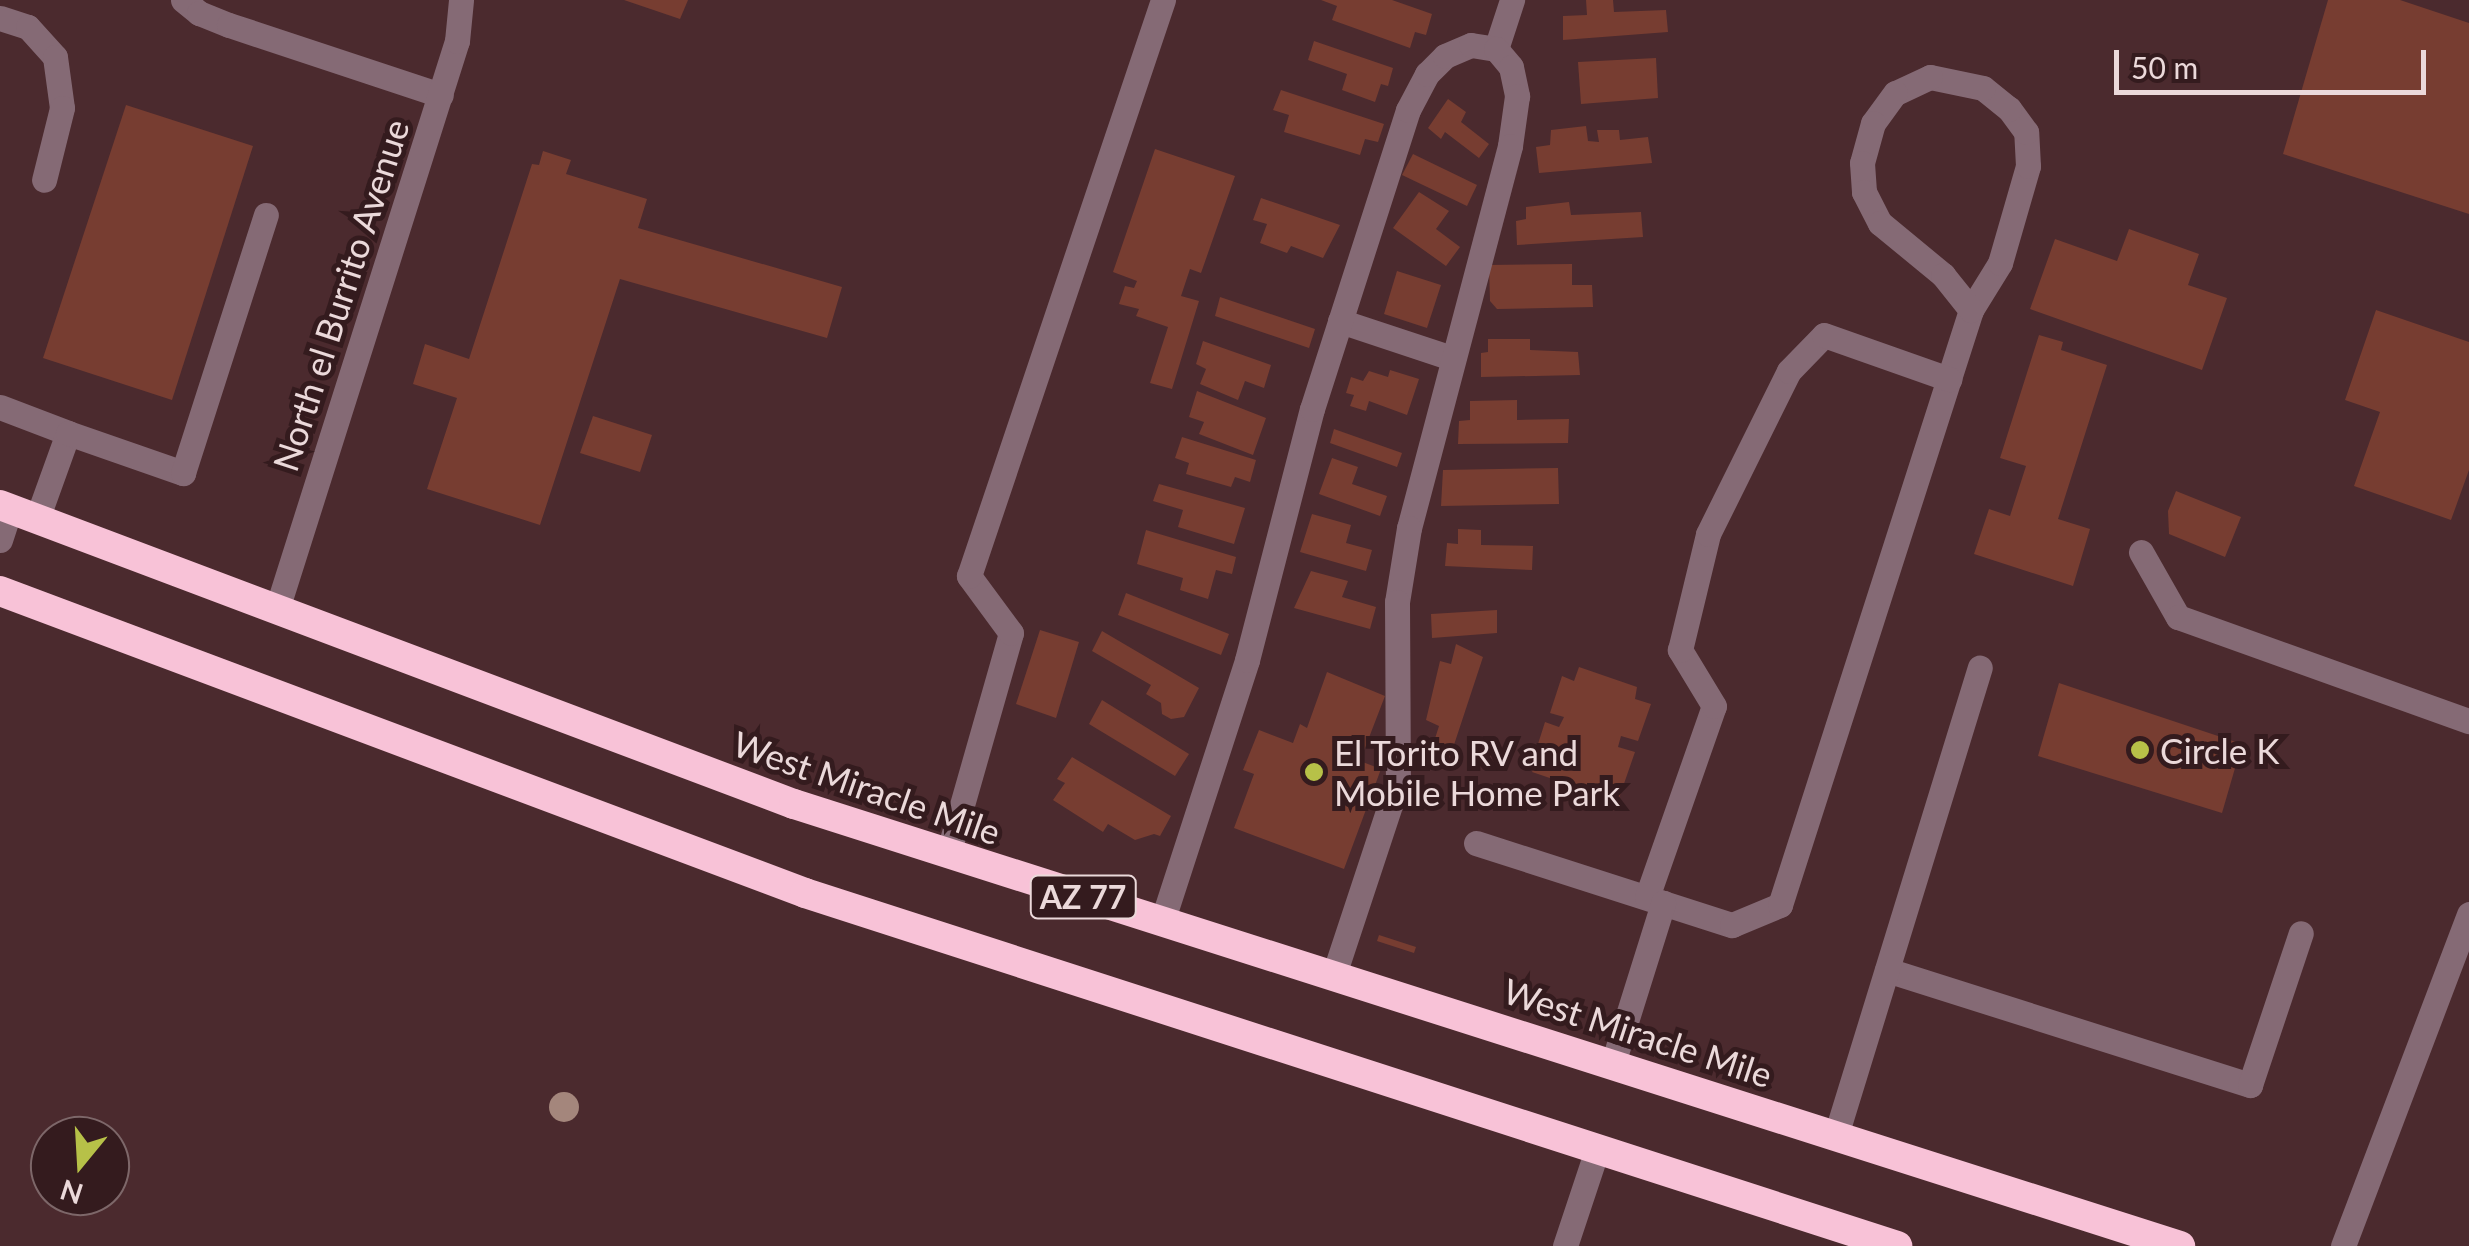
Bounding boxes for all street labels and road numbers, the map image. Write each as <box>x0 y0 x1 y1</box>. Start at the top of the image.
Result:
street label: North el Burrito Avenue <box>263 113 417 477</box>
street label: West Miracle Mile <box>728 722 1006 852</box>
road number: AZ 77 <box>1028 870 1138 924</box>
street label: West Miracle Mile <box>1499 969 1777 1095</box>

